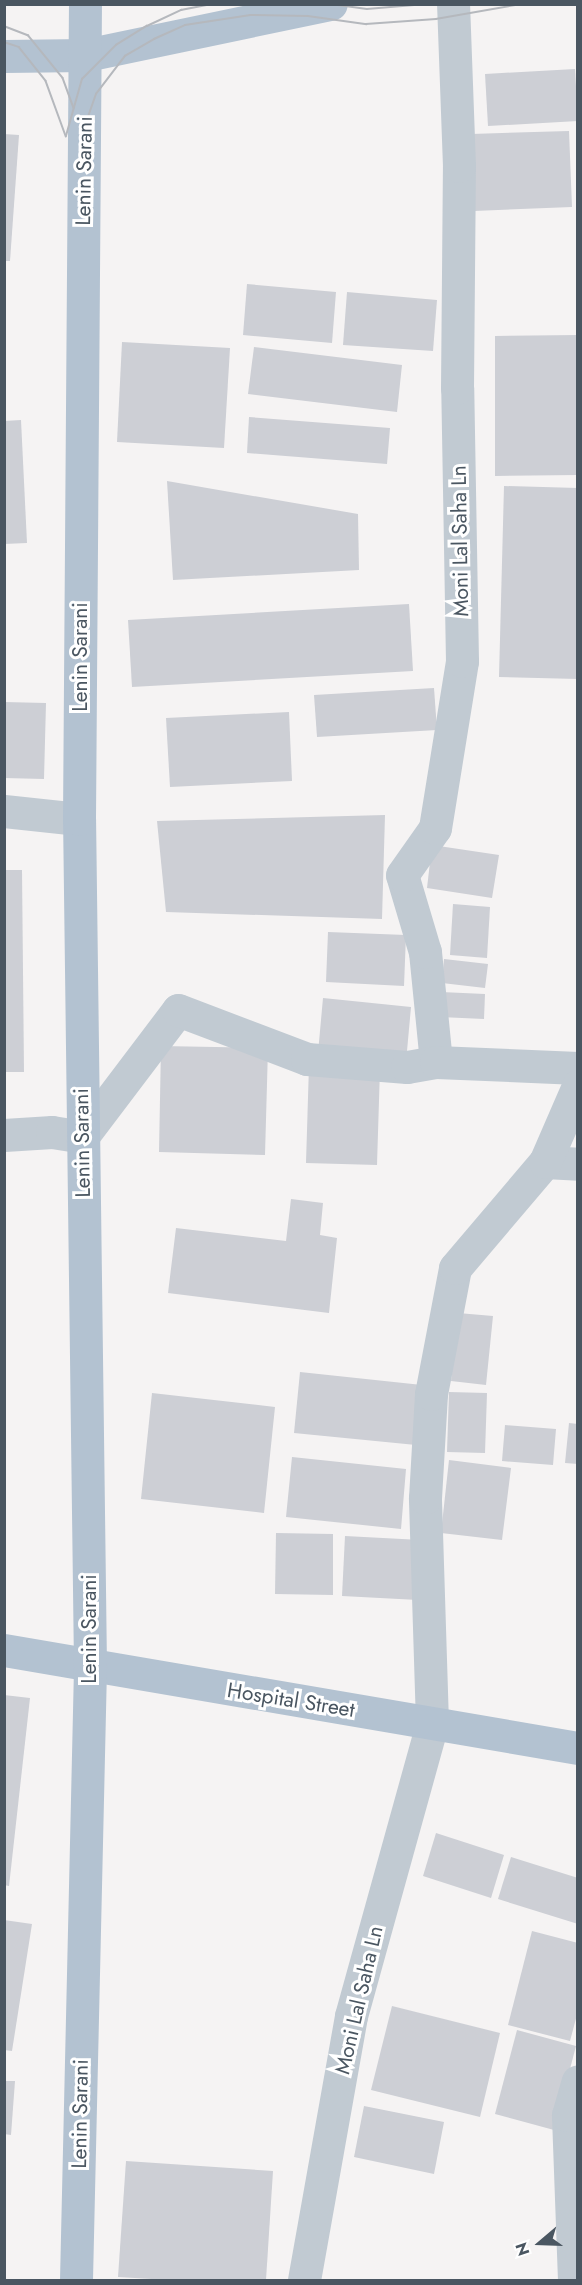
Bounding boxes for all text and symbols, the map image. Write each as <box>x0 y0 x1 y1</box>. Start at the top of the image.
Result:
street label: Lenin Sarani <box>70 116 98 226</box>
street label: Moni Lal Saha Ln <box>446 465 474 617</box>
street label: Lenin Sarani <box>67 602 93 712</box>
street label: Lenin Sarani <box>68 1088 96 1198</box>
street label: Lenin Sarani <box>76 1574 102 1684</box>
street label: Hospital Street <box>225 1677 357 1723</box>
street label: Moni Lal Saha Ln <box>330 1923 388 2077</box>
street label: Lenin Sarani <box>66 2059 94 2169</box>
north arrow <box>510 2213 570 2273</box>
text: N <box>510 2239 535 2259</box>

